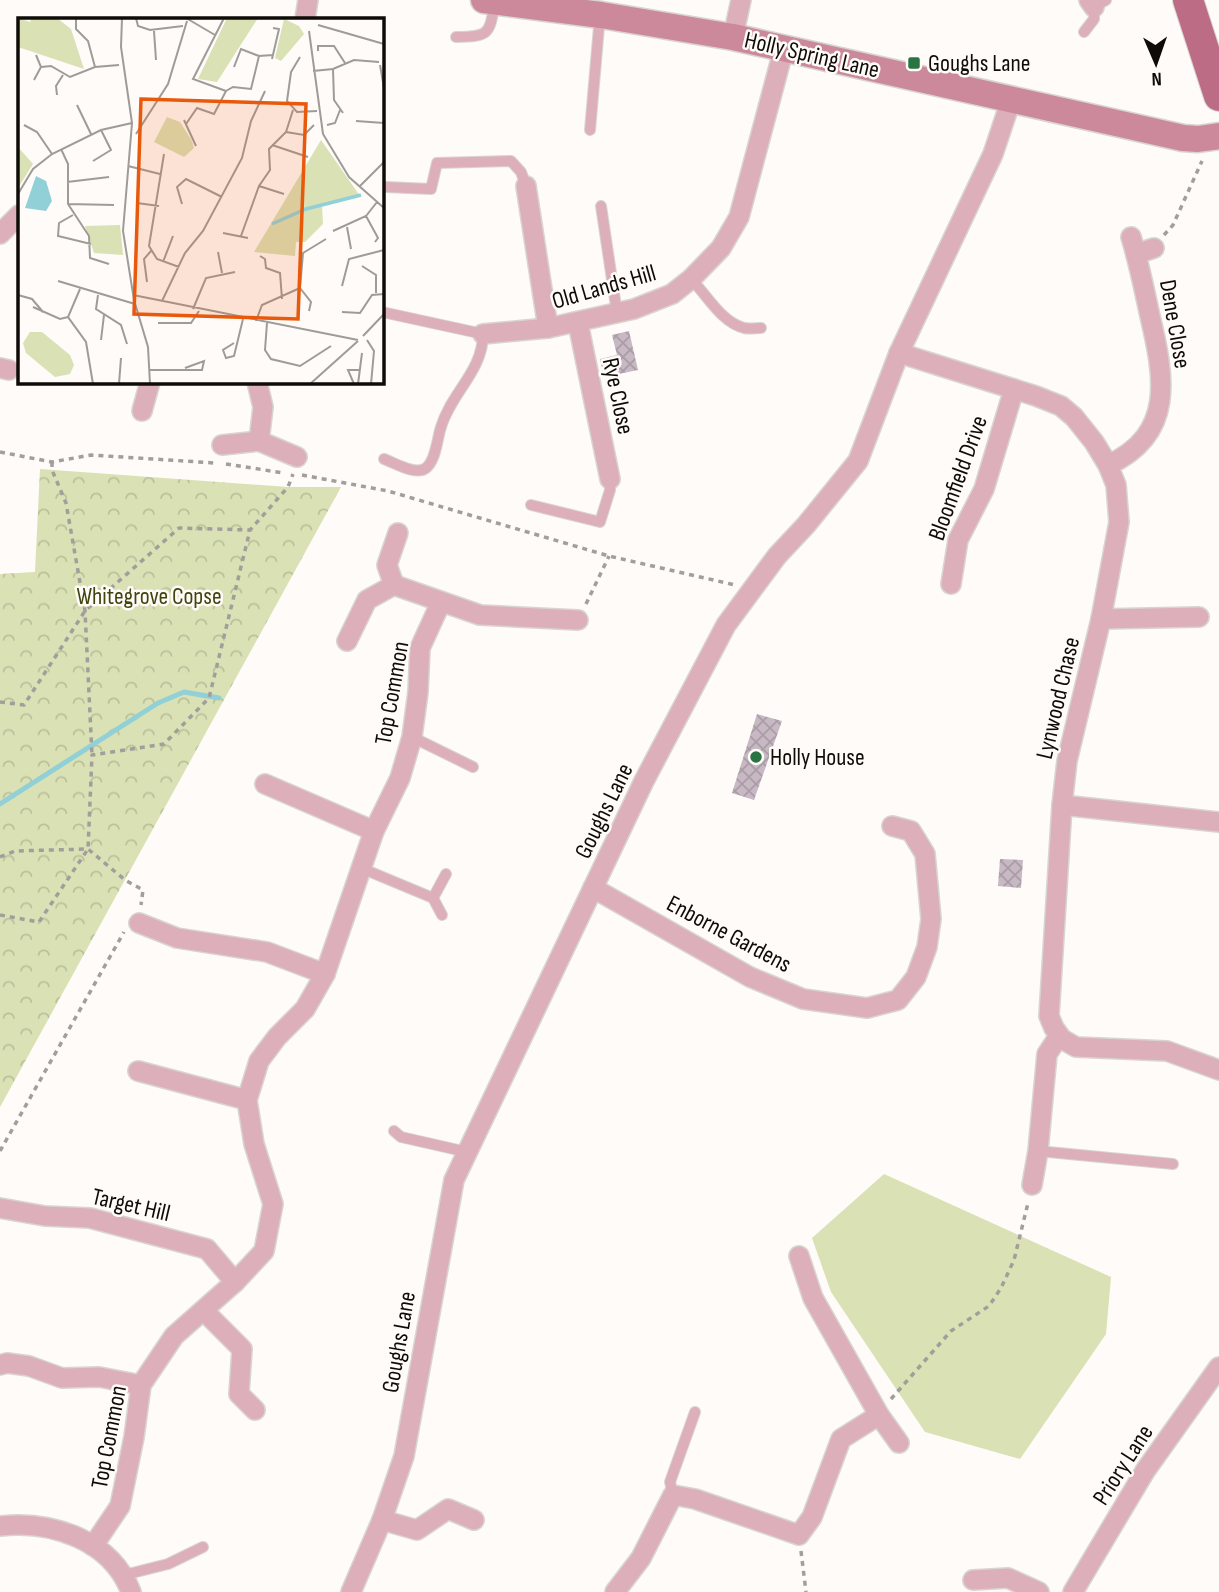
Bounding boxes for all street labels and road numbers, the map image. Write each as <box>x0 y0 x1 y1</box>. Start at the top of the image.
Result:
street label: Holly Spring Lane <box>742 25 882 85</box>
street label: Old Lands Hill <box>549 258 659 316</box>
street label: Dene Close <box>1153 277 1197 371</box>
street label: Rye Close <box>596 355 640 437</box>
street label: Bloomfield Drive <box>922 412 994 544</box>
street label: Lynwood Chase <box>1030 634 1086 762</box>
street label: Top Common <box>369 639 415 747</box>
street label: Goughs Lane <box>569 759 639 863</box>
street label: Enborne Gardens <box>662 889 796 979</box>
street label: Target Hill <box>89 1182 173 1228</box>
street label: Goughs Lane <box>376 1289 422 1395</box>
street label: Top Common <box>85 1383 133 1491</box>
street label: Priory Lane <box>1086 1420 1160 1510</box>

